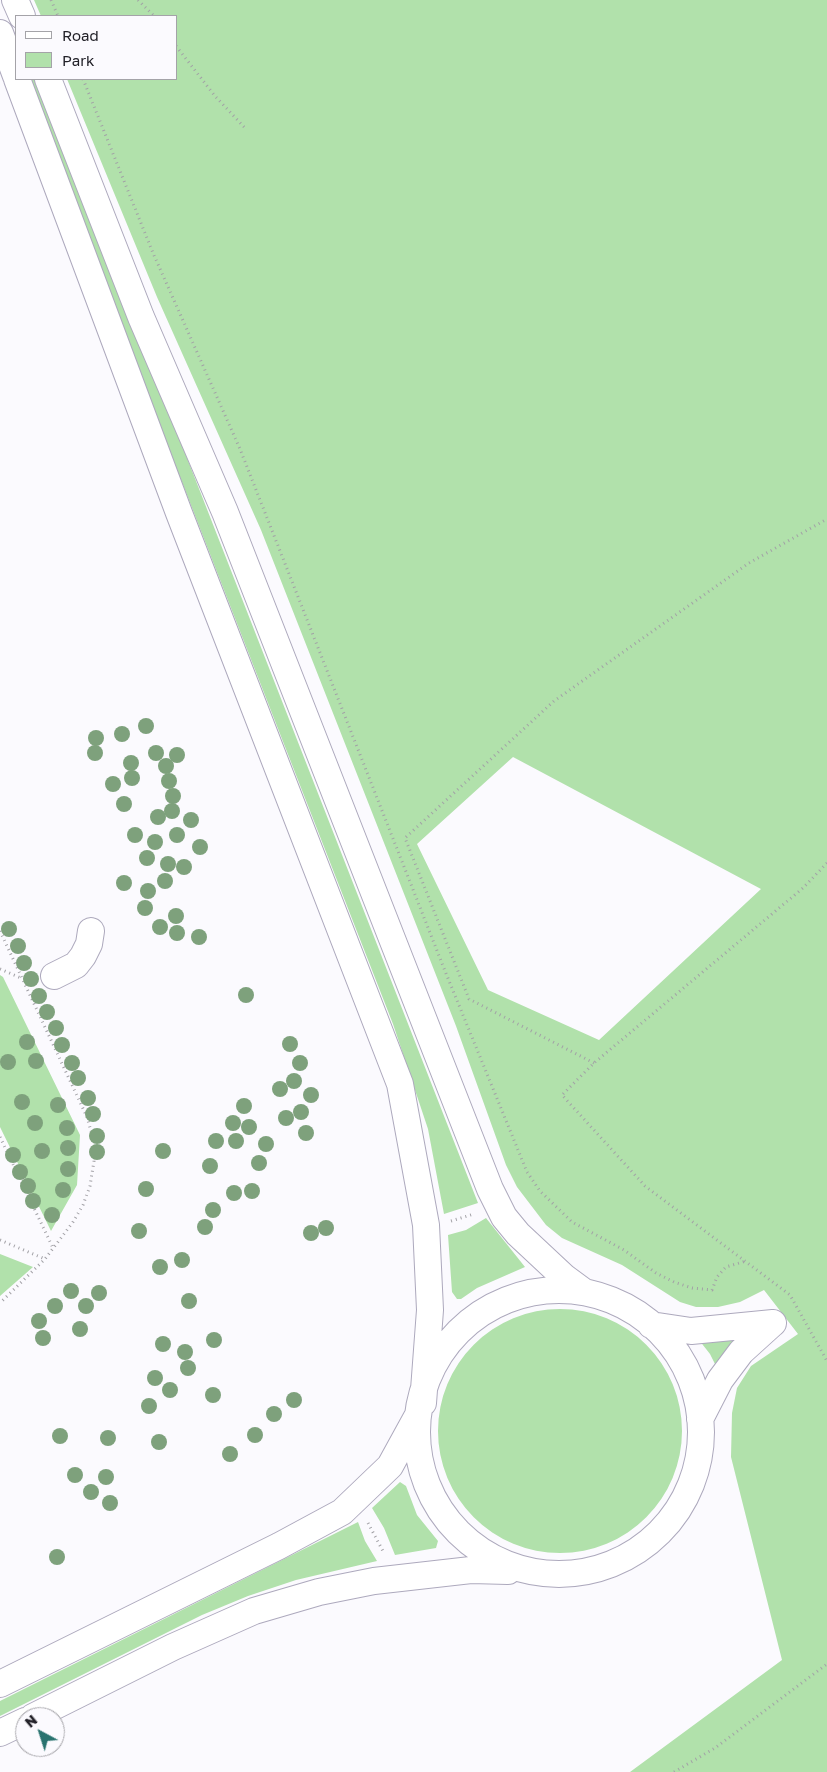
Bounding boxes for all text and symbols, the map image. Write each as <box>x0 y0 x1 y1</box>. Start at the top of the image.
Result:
legend <box>15 15 178 80</box>
text: Road <box>62 26 99 44</box>
text: Park <box>62 51 94 69</box>
north arrow <box>15 1707 65 1757</box>
text: N <box>21 1711 40 1731</box>

